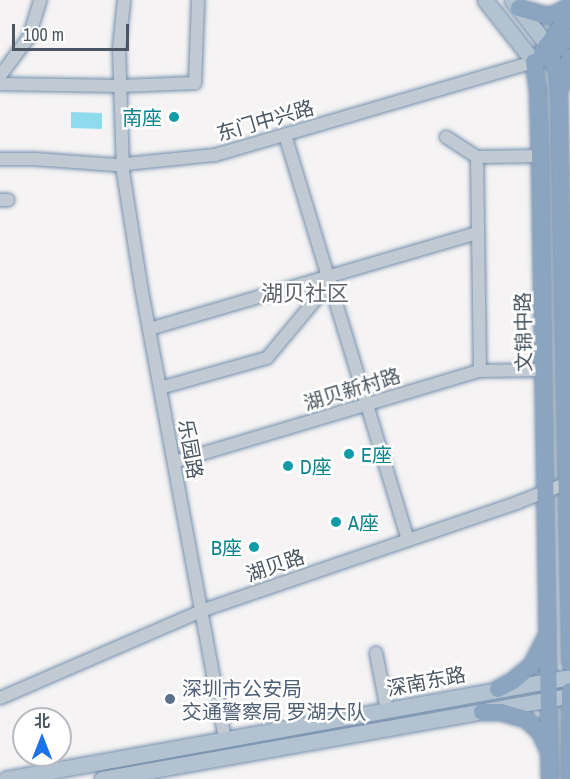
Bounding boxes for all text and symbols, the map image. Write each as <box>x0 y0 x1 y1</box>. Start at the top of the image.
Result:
scale bar <box>15 12 132 50</box>
text: 100 m <box>23 22 64 47</box>
street label: 东门中兴路 <box>214 95 316 145</box>
place label: 南座 <box>122 105 162 129</box>
marker: 南座 <box>167 110 181 124</box>
district label: 湖贝社区 <box>261 281 349 307</box>
street label: 文锦中路 <box>510 292 536 372</box>
street label: 湖贝新村路 <box>301 363 403 415</box>
street label: 乐园路 <box>174 417 208 481</box>
place label: E座 <box>361 442 392 466</box>
marker: E座 <box>342 447 356 461</box>
place label: D座 <box>300 454 332 478</box>
marker: D座 <box>281 459 295 473</box>
place label: A座 <box>348 510 379 534</box>
marker: A座 <box>329 515 343 529</box>
place label: B座 <box>211 535 242 559</box>
marker: B座 <box>247 540 261 554</box>
street label: 湖贝路 <box>243 544 307 586</box>
street label: 深南东路 <box>384 662 468 700</box>
place label: 深圳市公安局 交通警察局 罗湖大队 <box>182 676 367 723</box>
marker: 深圳市公安局 交通警察局 罗湖大队 <box>163 692 177 706</box>
north arrow <box>12 707 72 767</box>
text: 北 <box>34 710 50 732</box>

